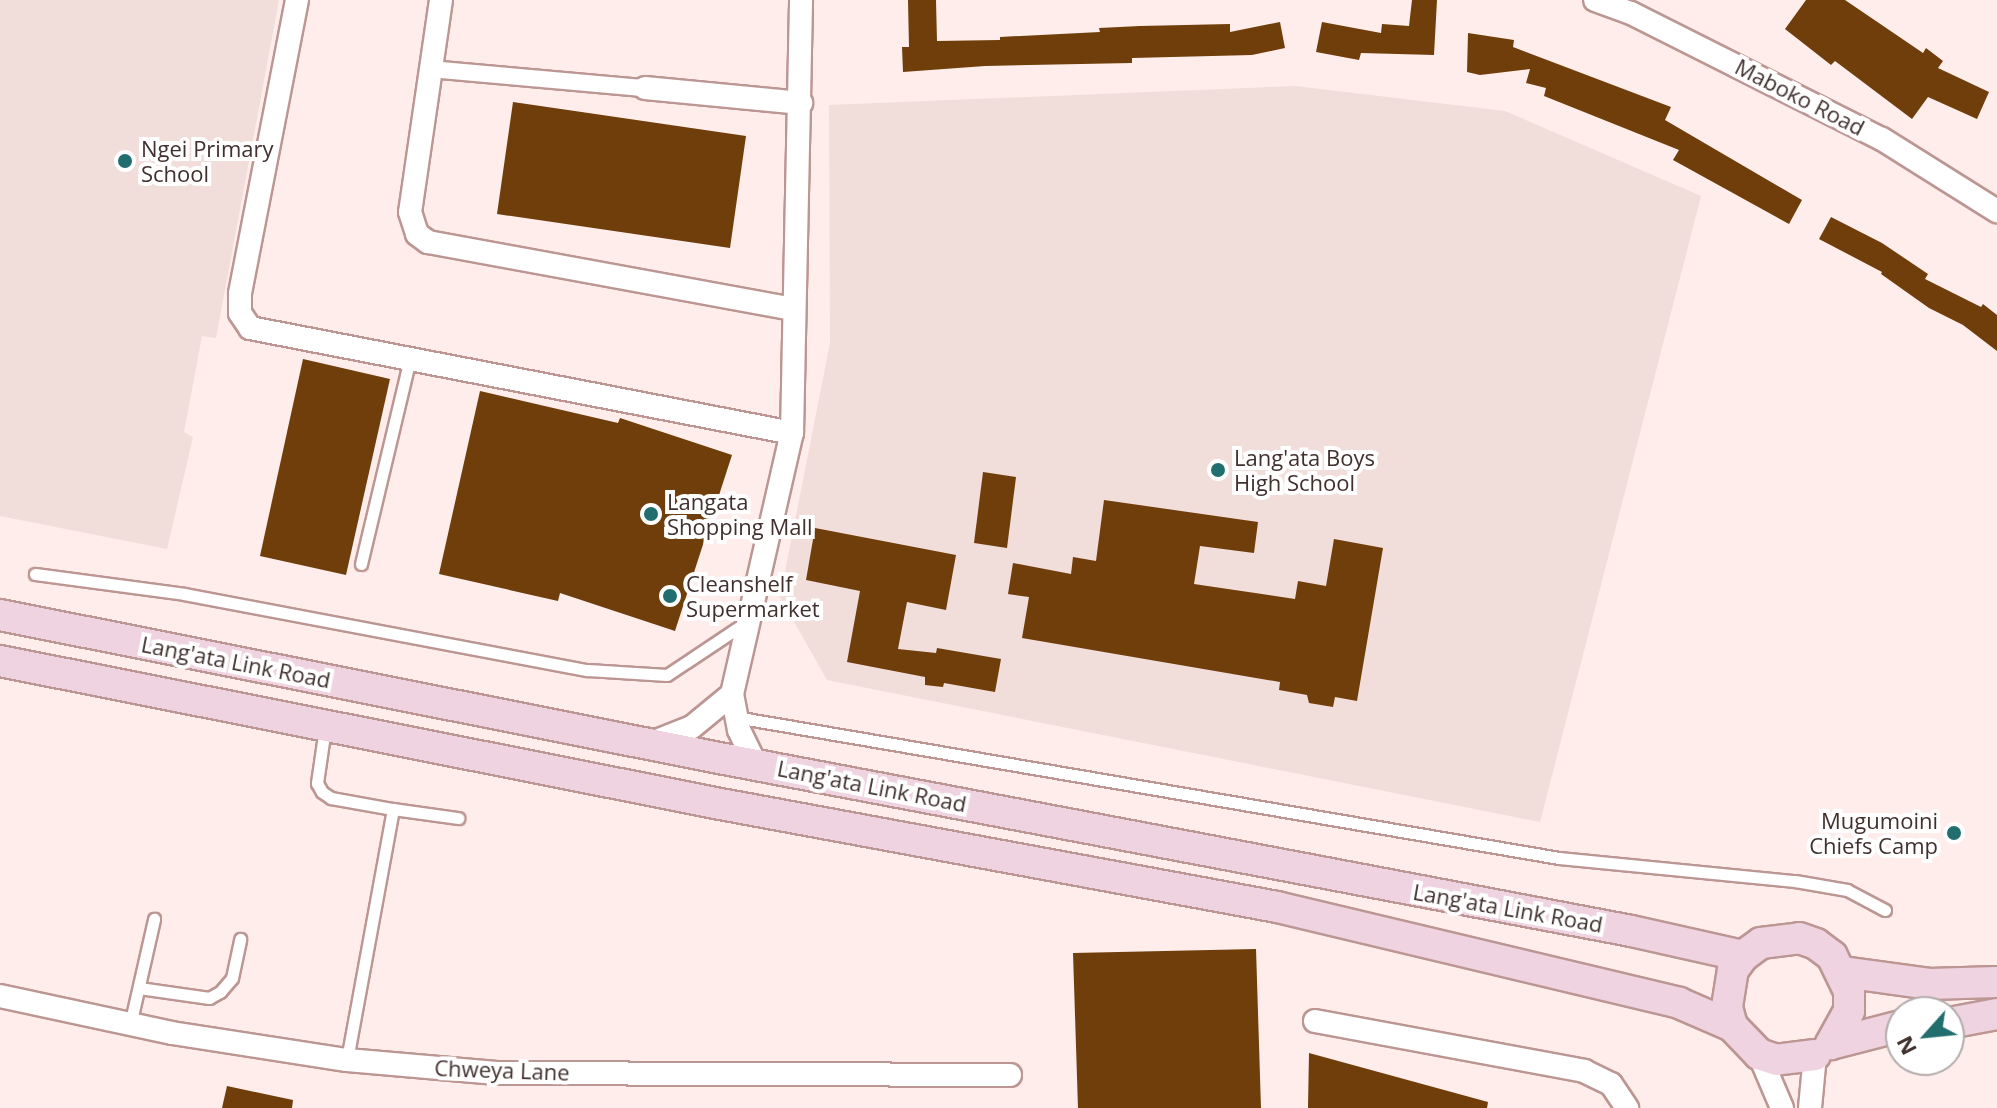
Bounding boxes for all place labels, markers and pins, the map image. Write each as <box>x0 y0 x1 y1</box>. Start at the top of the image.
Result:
place label: Ngei Primary School <box>141 135 274 186</box>
marker: Ngei Primary School <box>116 152 134 170</box>
place label: Lang'ata Boys High School <box>1234 444 1375 496</box>
marker: Lang'ata Boys High School <box>1209 461 1227 479</box>
place label: Langata Shopping Mall <box>667 488 813 540</box>
marker: Langata Shopping Mall <box>642 505 660 523</box>
place label: Cleanshelf Supermarket <box>686 570 820 622</box>
marker: Cleanshelf Supermarket <box>661 587 679 605</box>
place label: Mugumoini Chiefs Camp <box>1809 807 1938 858</box>
marker: Mugumoini Chiefs Camp <box>1945 824 1963 842</box>

